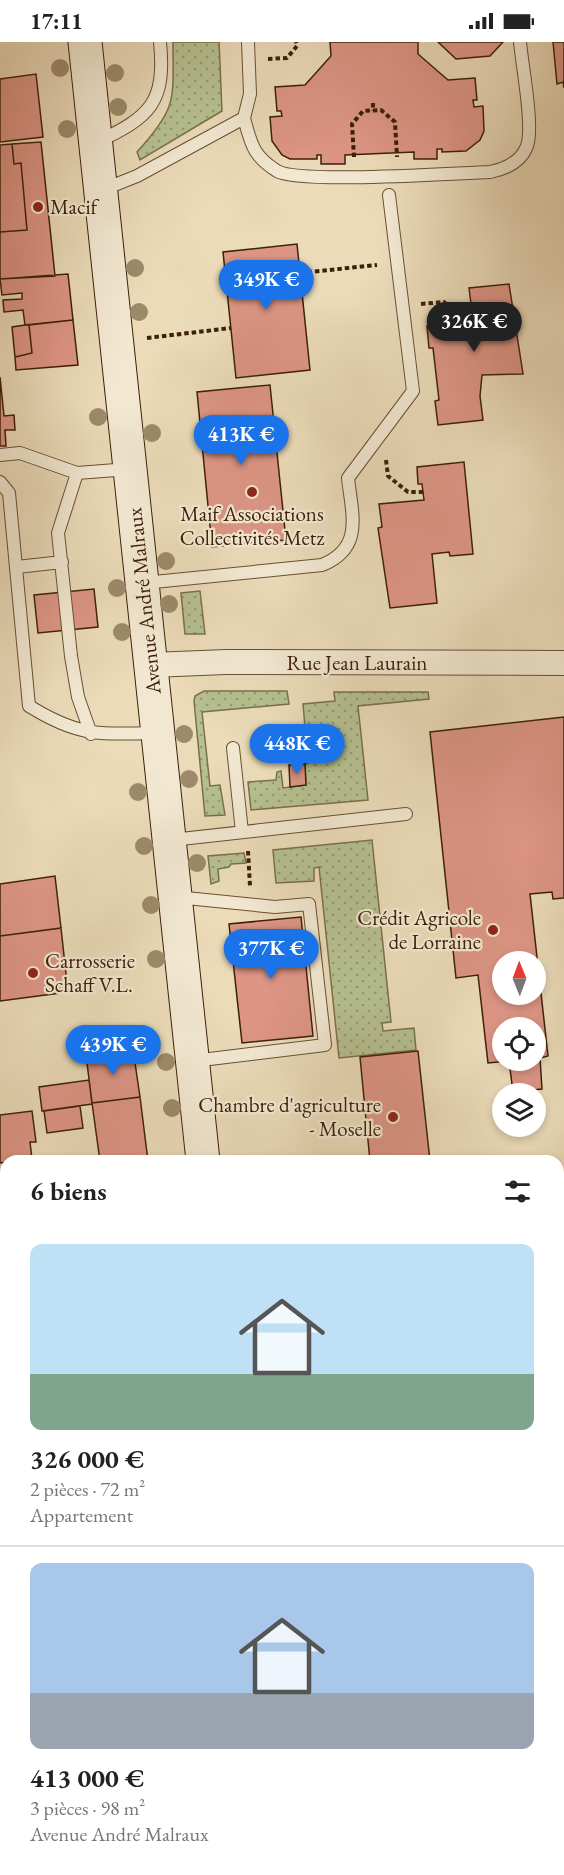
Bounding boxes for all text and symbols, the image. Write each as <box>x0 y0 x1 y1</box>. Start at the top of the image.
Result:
text: 17:11 <box>30 7 83 36</box>
place label: Macif <box>50 193 100 220</box>
marker: Macif <box>31 200 45 214</box>
pin: 349K € <box>217 260 315 311</box>
text: 349K € <box>233 266 299 292</box>
pin: 326K € <box>425 302 523 353</box>
text: 326K € <box>441 308 507 334</box>
pin: 413K € <box>192 415 290 466</box>
text: 413K € <box>208 421 274 447</box>
marker: Maif Associations Collectivités Metz <box>245 485 259 499</box>
place label: Maif Associations Collectivités Metz <box>180 500 324 551</box>
street label: Avenue André Malraux <box>120 506 167 697</box>
street label: Rue Jean Laurain <box>287 649 427 676</box>
pin: 448K € <box>248 724 346 775</box>
text: 448K € <box>264 730 330 756</box>
place label: Crédit Agricole de Lorraine <box>357 904 481 955</box>
marker: Crédit Agricole de Lorraine <box>486 923 500 937</box>
pin: 377K € <box>222 929 320 980</box>
text: 377K € <box>238 935 304 961</box>
place label: Carrosserie Schaff V.L. <box>45 947 135 998</box>
north arrow <box>492 951 546 1005</box>
map controls <box>492 951 546 1137</box>
marker: Carrosserie Schaff V.L. <box>26 966 40 980</box>
button: locate <box>492 1017 546 1071</box>
pin: 439K € <box>64 1025 162 1076</box>
text: 439K € <box>80 1031 146 1057</box>
button: layers <box>492 1083 546 1137</box>
place label: Chambre d'agriculture - Moselle <box>198 1091 381 1142</box>
marker: Chambre d'agriculture - Moselle <box>386 1110 400 1124</box>
text: 6 biens <box>30 1174 107 1208</box>
icon: filters <box>501 1175 534 1208</box>
icon: home <box>228 1283 336 1391</box>
text: 326 000 € <box>30 1442 144 1476</box>
text: 2 pièces · 72 m² <box>30 1476 145 1502</box>
text: Appartement <box>30 1502 133 1528</box>
icon: home <box>228 1602 336 1710</box>
text: 413 000 € <box>30 1761 144 1795</box>
text: 3 pièces · 98 m² <box>30 1795 145 1821</box>
text: Avenue André Malraux <box>30 1821 209 1847</box>

